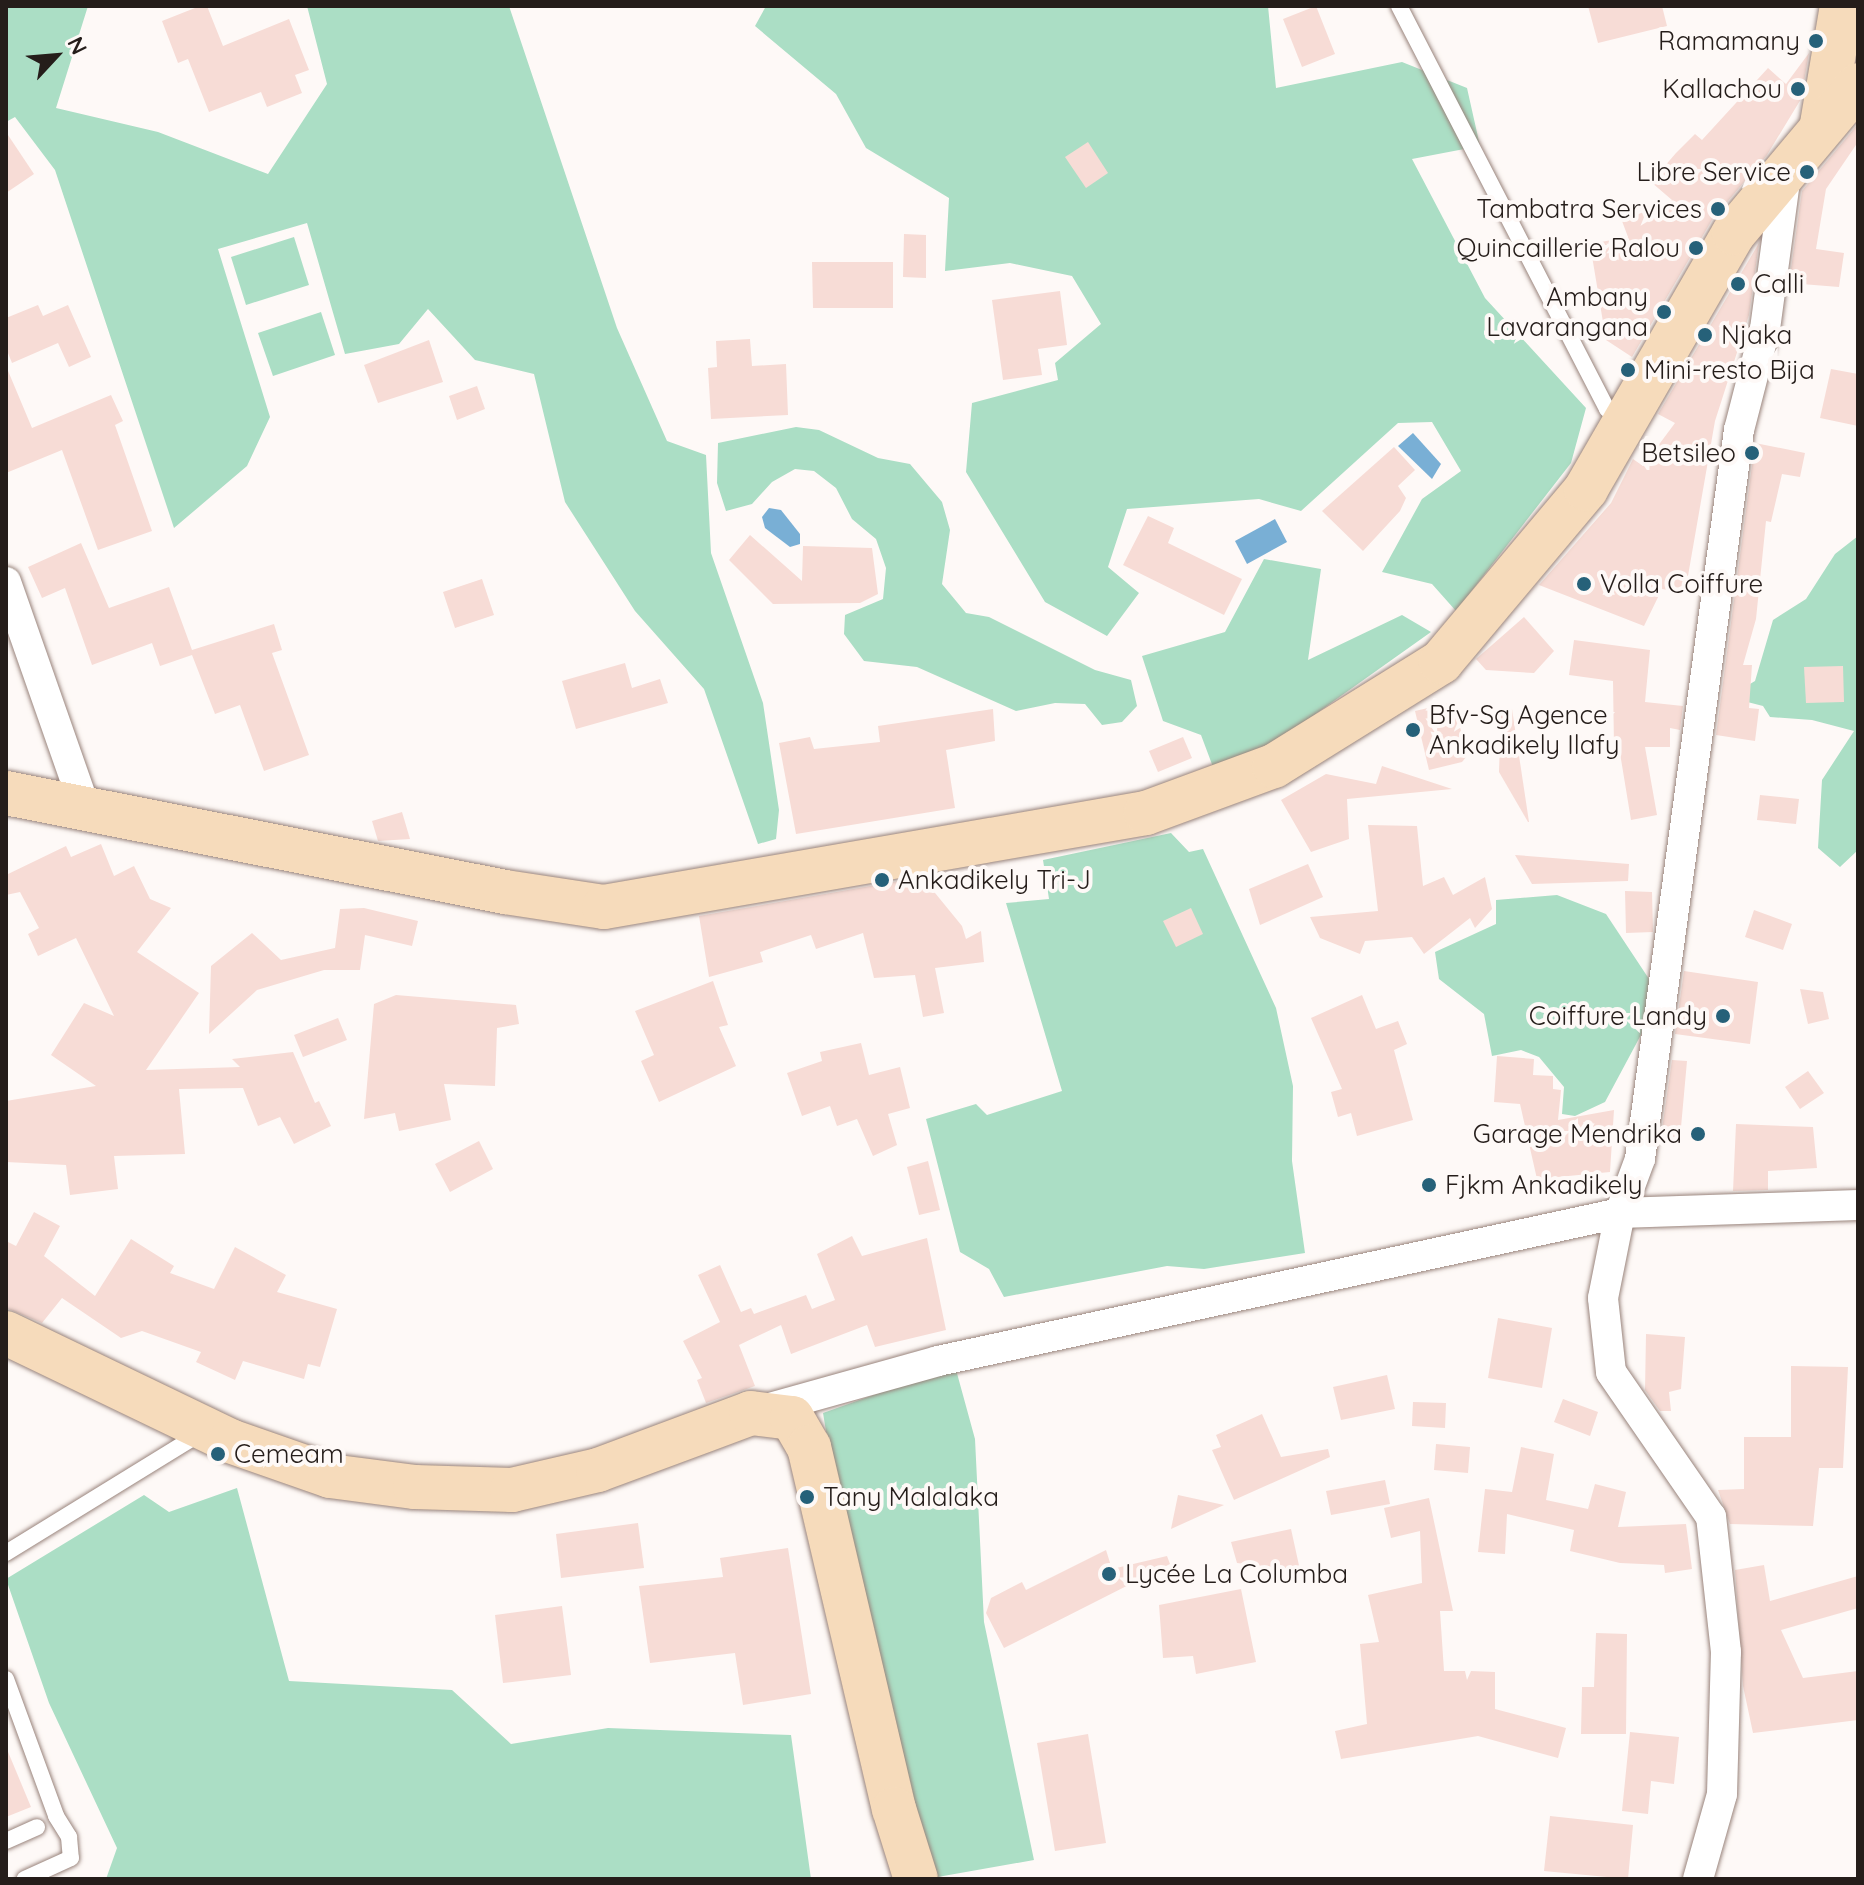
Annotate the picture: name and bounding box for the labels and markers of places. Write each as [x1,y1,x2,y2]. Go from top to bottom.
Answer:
place label: Ramamany [1658,25,1800,57]
marker: Ramamany [1807,32,1825,50]
place label: Kallachou [1662,73,1782,105]
marker: Kallachou [1789,80,1807,98]
place label: Libre Service [1637,156,1791,188]
marker: Libre Service [1798,163,1816,181]
place label: Tambatra Services [1476,193,1702,225]
marker: Tambatra Services [1709,200,1727,218]
place label: Quincaillerie Ralou [1456,232,1680,264]
marker: Quincaillerie Ralou [1687,239,1705,257]
place label: Calli [1754,268,1804,300]
marker: Calli [1729,275,1747,293]
place label: Ambany Lavarangana [1486,281,1648,342]
marker: Ambany Lavarangana [1655,303,1673,321]
place label: Njaka [1721,319,1792,351]
marker: Njaka [1696,326,1714,344]
place label: Mini-resto Bija [1644,354,1815,386]
marker: Mini-resto Bija [1619,361,1637,379]
place label: Betsileo [1641,437,1736,469]
marker: Betsileo [1743,444,1761,462]
place label: Volla Coiffure [1600,568,1763,600]
marker: Volla Coiffure [1575,575,1593,593]
place label: Bfv-Sg Agence Ankadikely Ilafy [1429,699,1620,760]
marker: Bfv-Sg Agence Ankadikely Ilafy [1404,721,1422,739]
place label: Ankadikely Tri-J [898,864,1091,896]
marker: Ankadikely Tri-J [873,871,891,889]
place label: Coiffure Landy [1529,1000,1707,1032]
marker: Coiffure Landy [1714,1007,1732,1025]
place label: Garage Mendrika [1473,1118,1682,1150]
marker: Garage Mendrika [1689,1125,1707,1143]
place label: Fjkm Ankadikely [1445,1169,1643,1201]
marker: Fjkm Ankadikely [1420,1176,1438,1194]
place label: Cemeam [234,1438,344,1470]
marker: Cemeam [209,1445,227,1463]
place label: Tany Malalaka [823,1481,999,1513]
marker: Tany Malalaka [798,1488,816,1506]
place label: Lycée La Columba [1125,1558,1348,1590]
marker: Lycée La Columba [1100,1565,1118,1583]

